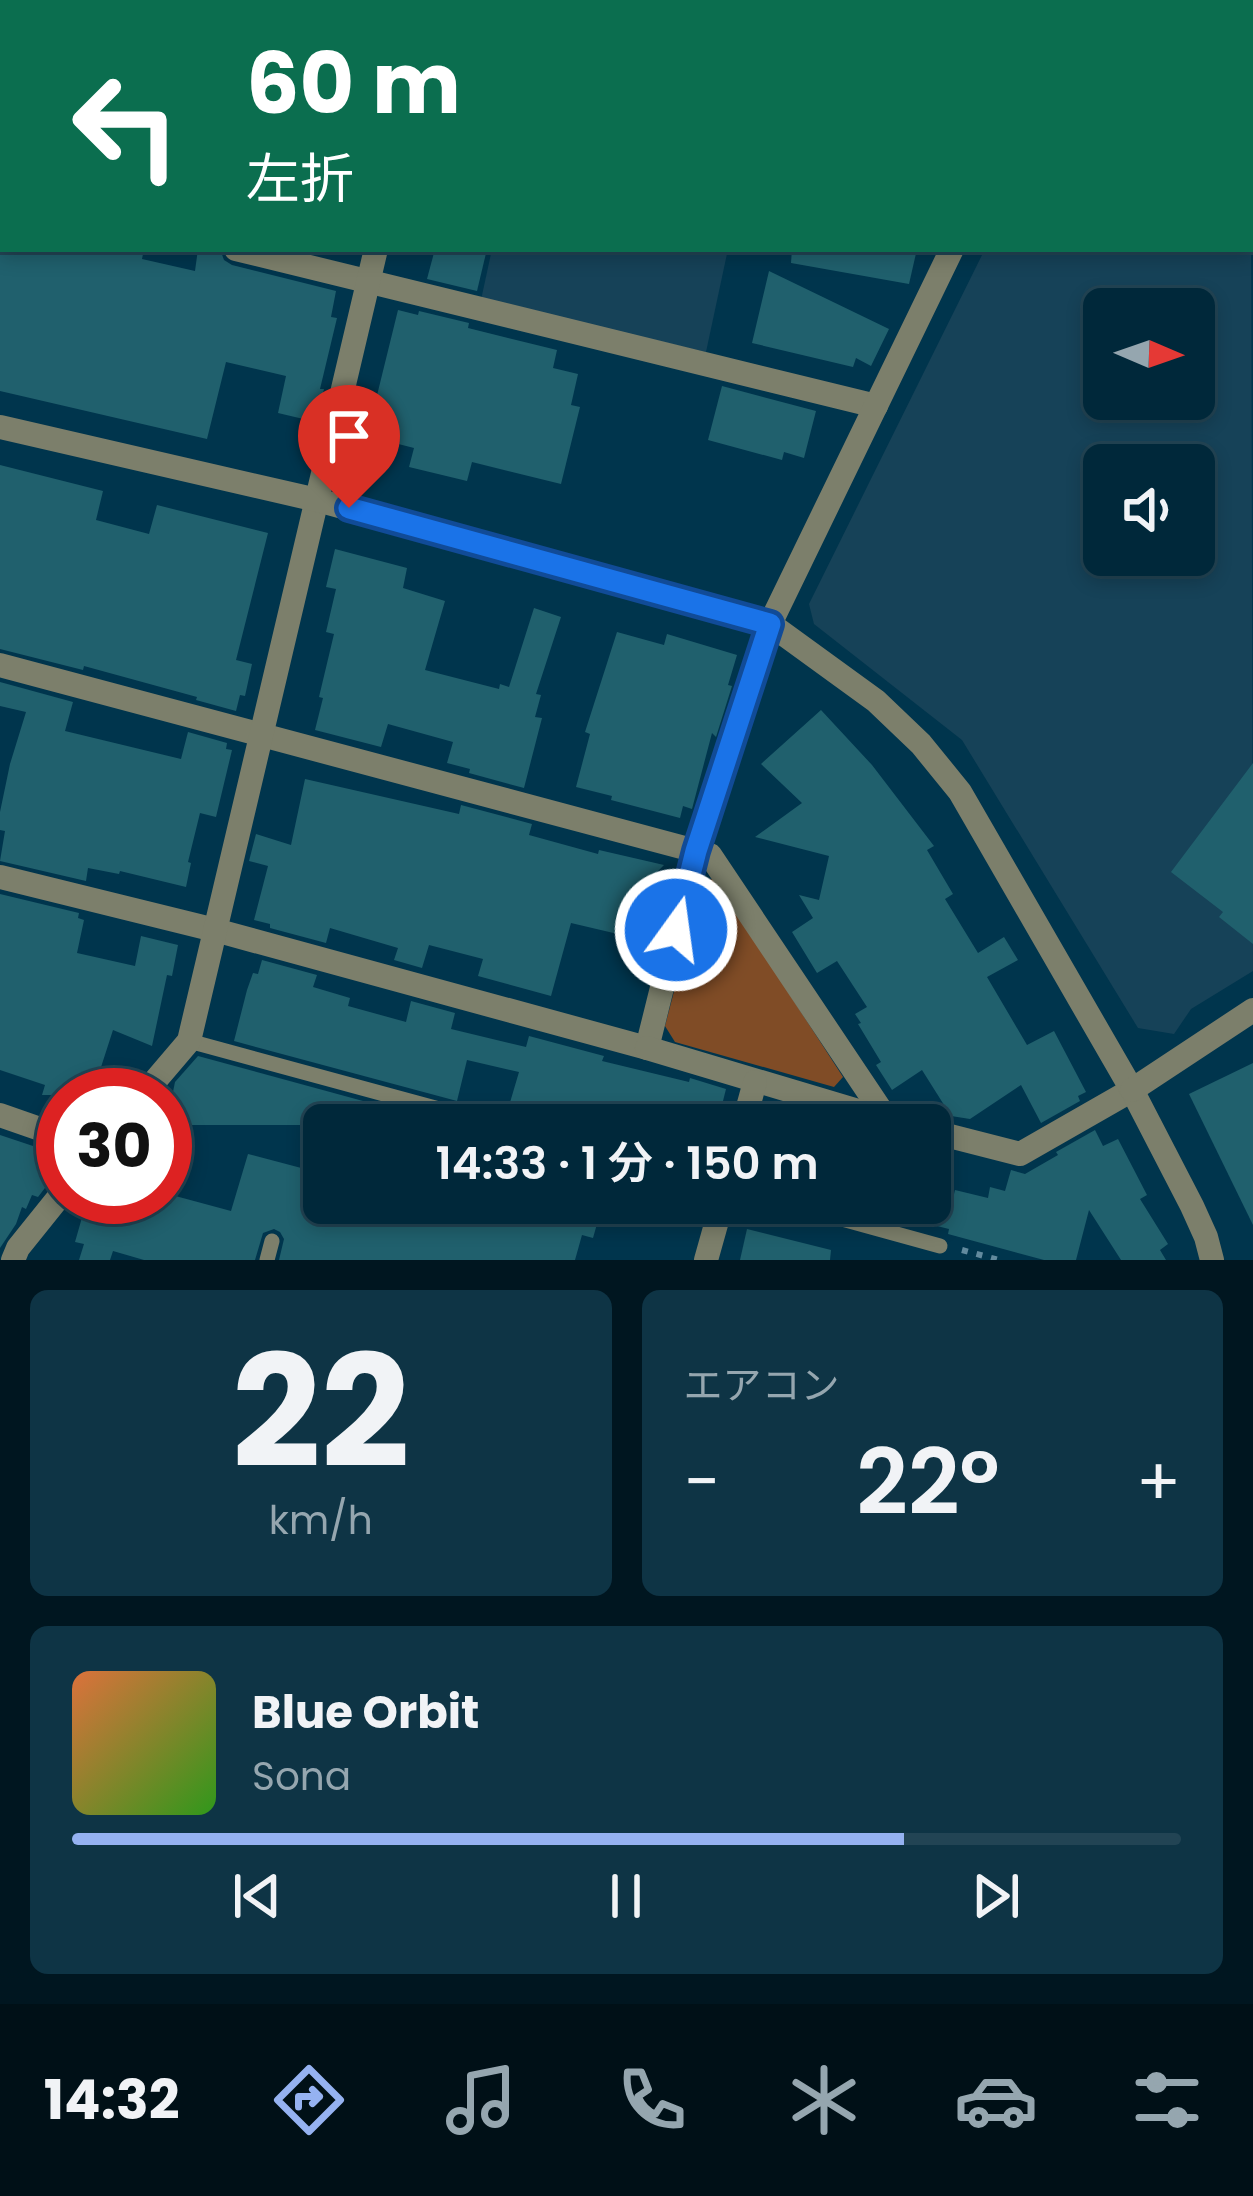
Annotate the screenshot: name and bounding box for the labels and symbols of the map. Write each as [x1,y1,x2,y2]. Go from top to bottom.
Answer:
north arrow [1083,288,1215,420]
pin [298,385,400,508]
position arrow [613,867,739,993]
speed limit sign: 30 [36,1068,192,1224]

